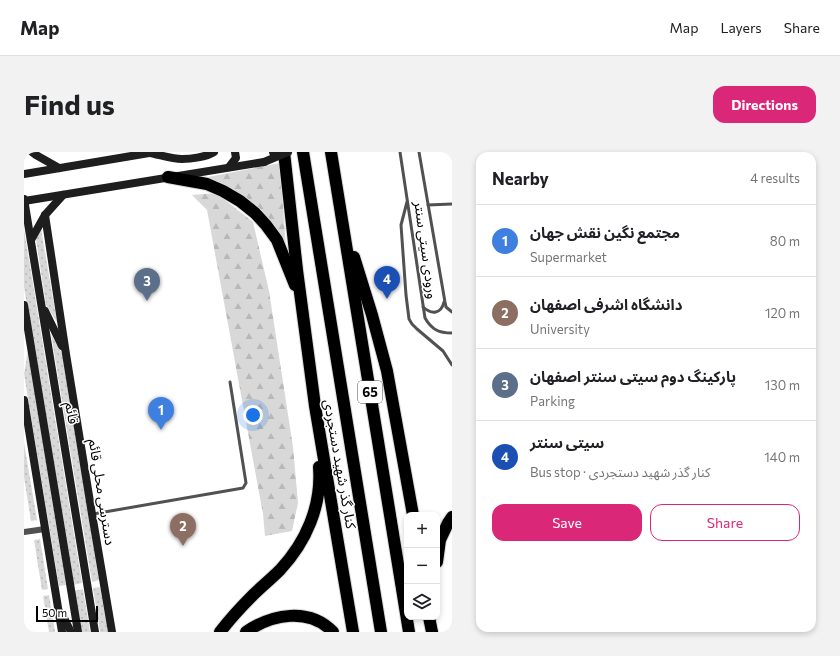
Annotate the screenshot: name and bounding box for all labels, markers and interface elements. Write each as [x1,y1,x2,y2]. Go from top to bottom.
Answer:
text: Map [20,16,59,39]
text: Map [670,19,698,36]
text: Layers [720,19,762,36]
text: Share [784,19,820,36]
button: Directions [713,86,816,123]
text: Find us [24,87,115,121]
text: Nearby [492,168,549,189]
text: 4 results [750,170,800,186]
street label: ورودی سیتی سنتر [410,199,442,300]
text: مجتمع نگین نقش جهان [530,223,680,241]
text: 1 [502,233,508,249]
text: 80 m [770,233,800,249]
text: Supermarket [530,249,607,265]
pin: 4 [374,266,400,299]
pin: 3 [134,268,160,301]
text: دانشگاه اشرفی اصفهان [530,295,682,313]
text: 2 [501,305,509,321]
text: 120 m [765,305,800,321]
text: University [530,321,590,337]
text: پارکینگ دوم سیتی سنتر اصفهان [530,367,736,385]
text: 3 [501,377,509,393]
text: 130 m [765,377,800,393]
road number: 65 [358,381,382,403]
text: Parking [530,393,575,409]
pin: 1 [148,397,174,430]
street label: کنار گذر شهید دستجردی [320,398,360,530]
street label: قائم [59,401,83,426]
your location [243,405,263,425]
text: سیتی سنتر [530,433,604,451]
street label: دسترسی محلی قائم [83,438,119,547]
text: 4 [501,449,509,465]
text: 140 m [764,449,800,465]
text: Bus stop · کنار گذر شهید دستجردی [530,464,710,480]
button: Save [492,504,642,541]
button: Share [650,504,800,541]
map controls [404,512,440,620]
button: + [404,512,440,548]
pin: 2 [170,513,196,546]
button: − [404,548,440,584]
button: layers [404,584,440,620]
scale bar [36,604,98,623]
text: 50 m [42,606,67,619]

